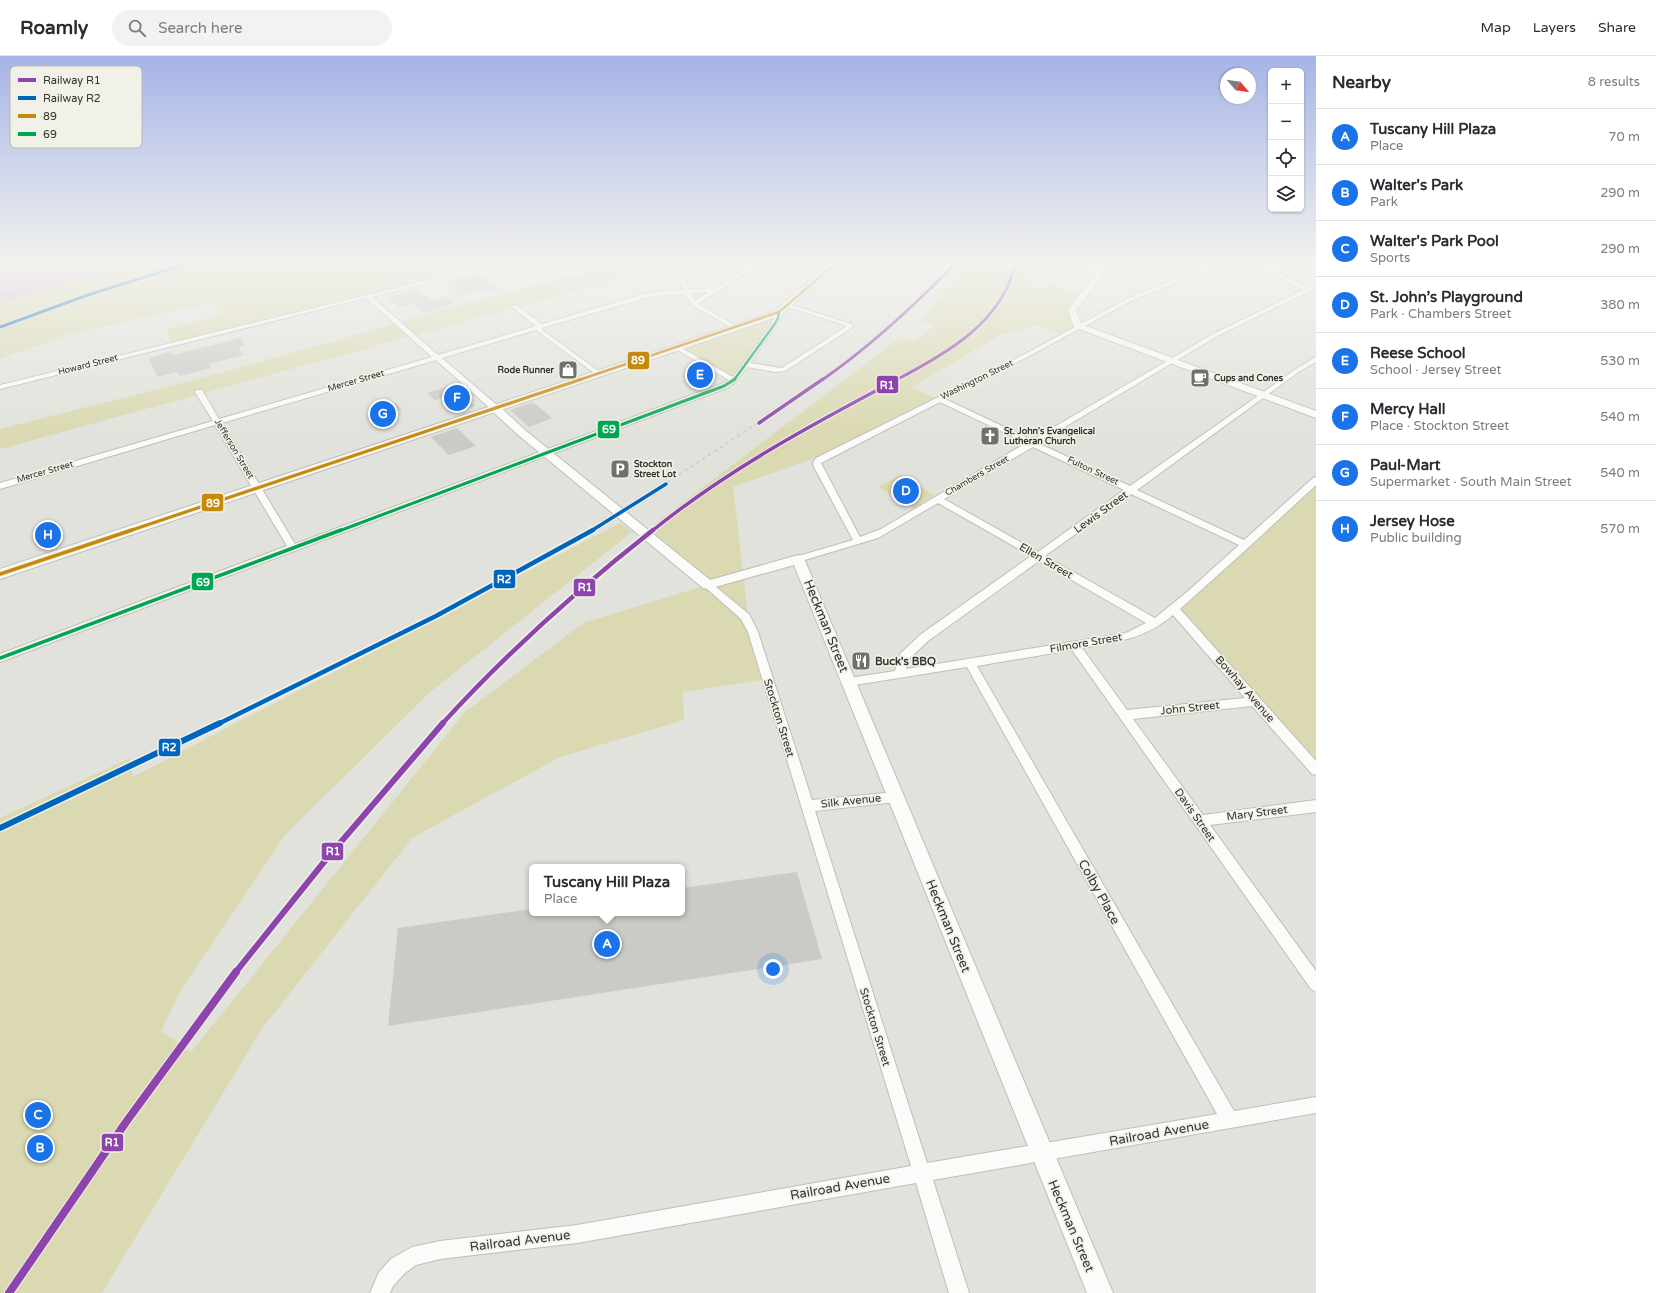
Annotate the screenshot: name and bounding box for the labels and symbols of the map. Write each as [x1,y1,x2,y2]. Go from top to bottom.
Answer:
legend [10,66,142,148]
north arrow [1220,68,1256,104]
text: Railway R1 [43,74,101,87]
text: Railway R2 [43,92,101,105]
text: 89 [43,110,57,123]
text: 69 [43,128,57,141]
line badge: 89 [627,351,650,370]
street label: Howard Street [57,352,120,378]
text: 89 [631,354,645,367]
street label: Washington Street [939,357,1016,402]
shop icon: Rode Runner [557,359,579,381]
pin: E [687,360,713,390]
place label: Rode Runner [498,365,555,376]
cafe icon: Cups and Cones [1189,367,1211,389]
street label: Mercer Street [326,368,386,394]
place label: Cups and Cones [1214,373,1284,384]
line badge: R1 [876,375,899,394]
text: R1 [880,379,894,392]
pin: F [444,383,470,413]
pin: G [370,399,396,429]
street label: Jefferson Street [212,417,256,481]
line badge: 69 [597,420,620,439]
text: 69 [602,423,616,436]
church icon: St. John's Evangelical Lutheran Church [979,425,1001,447]
place label: St. John's Evangelical Lutheran Church [1004,426,1095,447]
street label: Chambers Street [943,453,1011,499]
street label: Fulton Street [1066,454,1121,488]
parking icon: Stockton Street Lot [609,458,631,480]
street label: Mercer Street [15,459,75,485]
place label: Stockton Street Lot [634,459,677,480]
pin: D [893,476,919,506]
street label: Lewis Street [1071,488,1131,536]
line badge: 89 [201,493,224,512]
text: 89 [206,497,220,510]
pin: H [35,520,61,550]
street label: Ellen Street [1017,540,1075,582]
line badge: R2 [493,569,516,589]
line badge: 69 [191,572,214,591]
text: R2 [497,573,511,586]
text: 69 [196,576,210,589]
street label: Heckman Street [800,577,852,675]
line badge: R1 [573,578,596,597]
text: R1 [578,581,592,594]
street label: Filmore Street [1049,630,1123,656]
restaurant icon: Buck's BBQ [850,650,872,672]
street label: Bowhay Avenue [1213,653,1277,725]
place label: Buck's BBQ [875,655,936,668]
street label: Stockton Street [761,677,797,759]
street label: John Street [1160,698,1220,718]
line badge: R2 [158,738,181,757]
text: R2 [162,741,176,754]
street label: Davis Street [1172,786,1218,844]
street label: Silk Avenue [820,791,882,811]
street label: Mary Street [1226,803,1288,823]
line badge: R1 [321,842,344,861]
text: R1 [326,845,340,858]
street label: Colby Place [1075,857,1123,927]
street label: Heckman Street [922,877,974,975]
pin: A [594,929,620,959]
your location [763,959,783,979]
street label: Stockton Street [857,986,893,1068]
pin: C [25,1100,51,1130]
street label: Railroad Avenue [1108,1116,1210,1150]
pin: B [27,1133,53,1163]
line badge: R1 [101,1133,124,1152]
text: R1 [105,1136,119,1149]
street label: Railroad Avenue [789,1170,891,1204]
street label: Heckman Street [1044,1177,1098,1275]
street label: Railroad Avenue [469,1227,571,1255]

